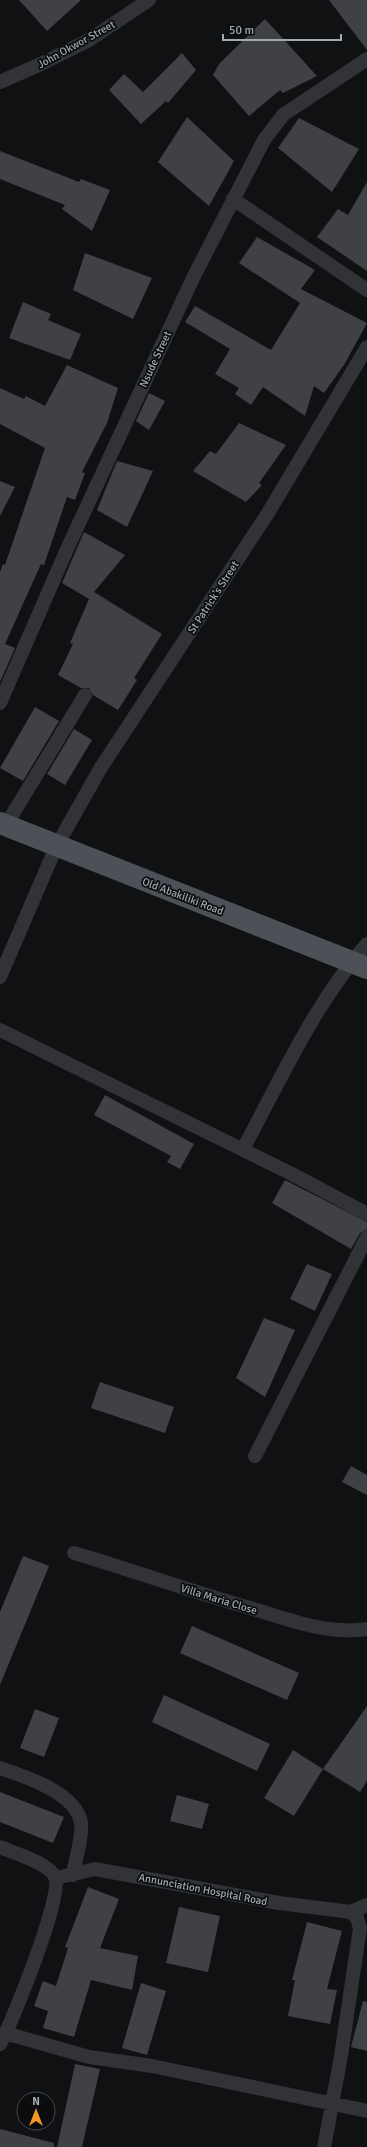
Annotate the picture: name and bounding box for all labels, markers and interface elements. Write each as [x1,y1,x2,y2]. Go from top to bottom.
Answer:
scale bar [223,16,341,42]
street label: John Okwor Street [35,18,117,71]
text: 50 m [229,23,254,38]
street label: Nsude Street [137,329,174,389]
street label: St Patrick's Street [185,558,242,636]
street label: Old Abakiliki Road [140,875,225,918]
street label: Villa Maria Close [179,1582,259,1617]
street label: Annunciation Hospital Road [137,1871,269,1908]
north arrow [16,2091,56,2131]
text: N [32,2095,40,2108]

